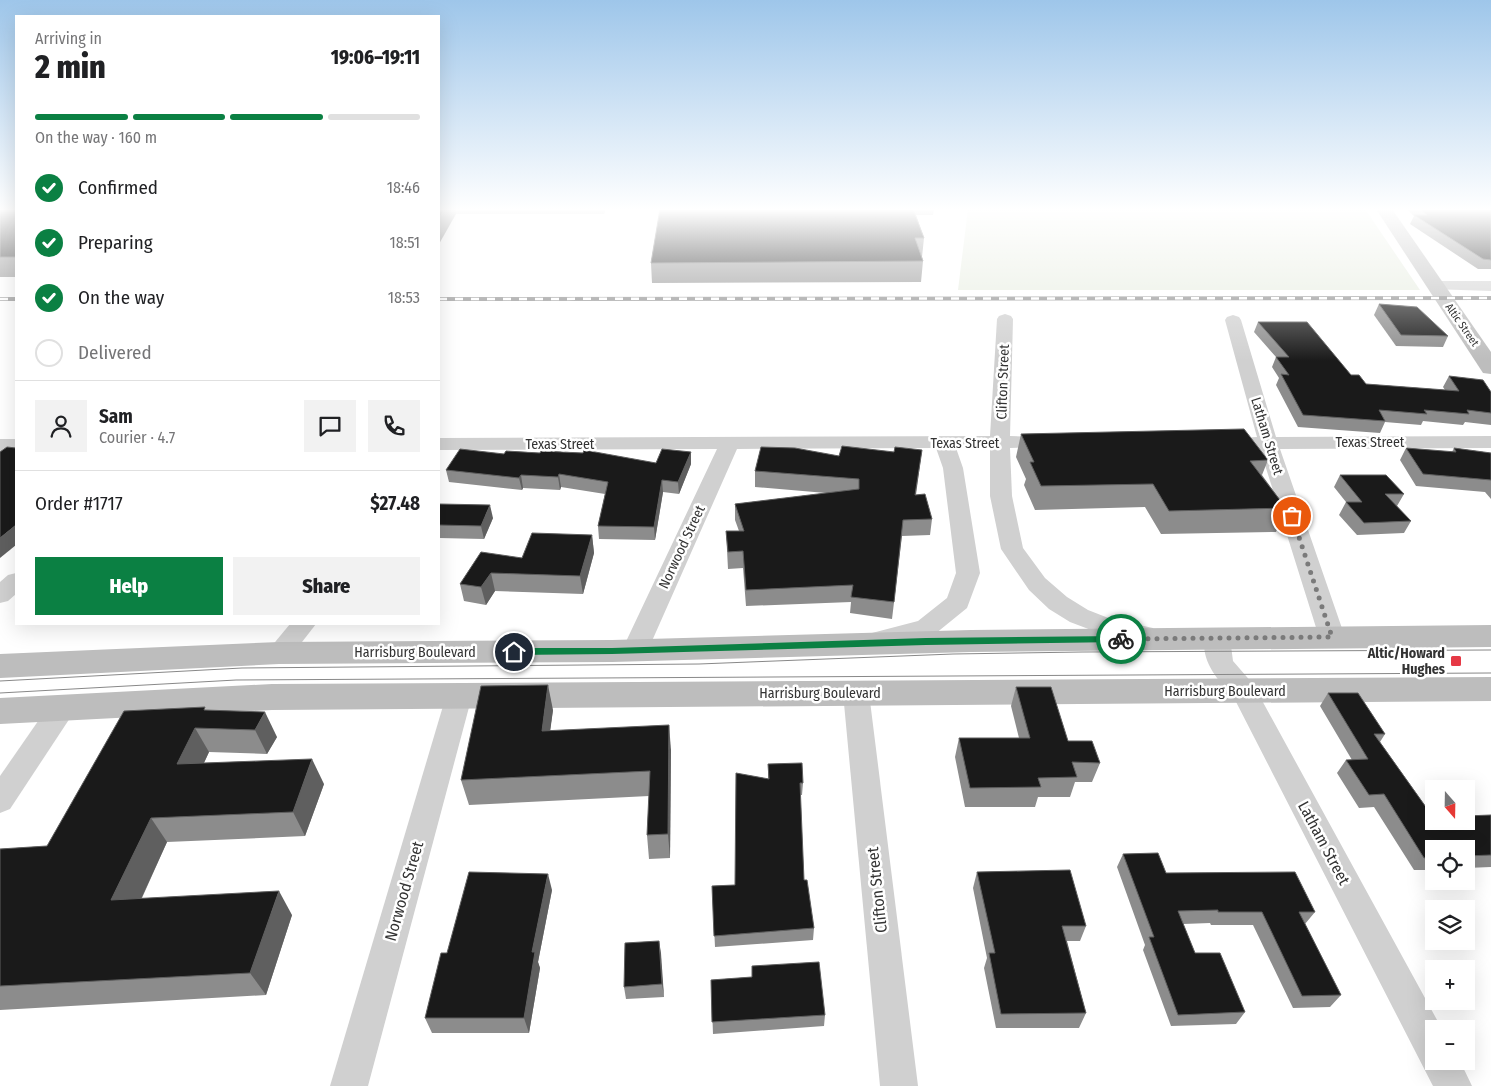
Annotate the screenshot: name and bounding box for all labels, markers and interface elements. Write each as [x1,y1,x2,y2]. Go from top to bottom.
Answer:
text: Arriving in [35,29,102,48]
text: 19:06–19:11 [331,46,420,69]
text: 2 min [35,48,106,86]
text: On the way · 160 m [35,128,157,147]
icon: check [35,174,63,202]
text: Confirmed [78,176,158,199]
text: 18:46 [387,178,420,197]
icon: check [35,229,63,257]
text: Preparing [78,231,153,254]
text: 18:51 [390,233,420,252]
icon: check [35,284,63,312]
text: On the way [78,286,164,309]
text: 18:53 [388,288,420,307]
street label: Altic Street [1443,301,1482,349]
text: Delivered [78,341,152,364]
street label: Clifton Street [993,344,1013,420]
street label: Latham Street [1247,395,1287,477]
button: person [35,400,87,452]
button: chat [304,400,356,452]
button: phone [368,400,420,452]
text: Sam [99,405,133,428]
text: Courier · 4.7 [99,428,175,447]
street label: Texas Street [1336,434,1405,451]
street label: Texas Street [931,435,1000,452]
street label: Texas Street [526,436,595,453]
text: Order #1717 [35,492,123,515]
text: $27.48 [370,492,420,515]
pin [1271,495,1313,537]
street label: Norwood Street [655,502,709,591]
icon: bag [1278,502,1306,530]
button: Help [35,557,223,615]
button: Share [233,557,420,615]
courier [1096,614,1146,664]
icon: bike [1107,625,1135,653]
pin [493,631,535,673]
icon: home [500,638,528,666]
street label: Harrisburg Boulevard [354,644,476,661]
place label: Altic/Howard Hughes [1367,645,1445,678]
marker: Altic/Howard Hughes [1449,654,1463,668]
street label: Harrisburg Boulevard [1164,683,1286,700]
street label: Harrisburg Boulevard [759,685,881,702]
north arrow [1425,780,1475,830]
map controls [1425,780,1475,1070]
street label: Latham Street [1294,798,1354,889]
street label: Norwood Street [381,838,427,943]
button: locate [1425,840,1475,890]
street label: Clifton Street [863,845,891,934]
button: layers [1425,900,1475,950]
button: + [1425,960,1475,1010]
button: − [1425,1020,1475,1070]

